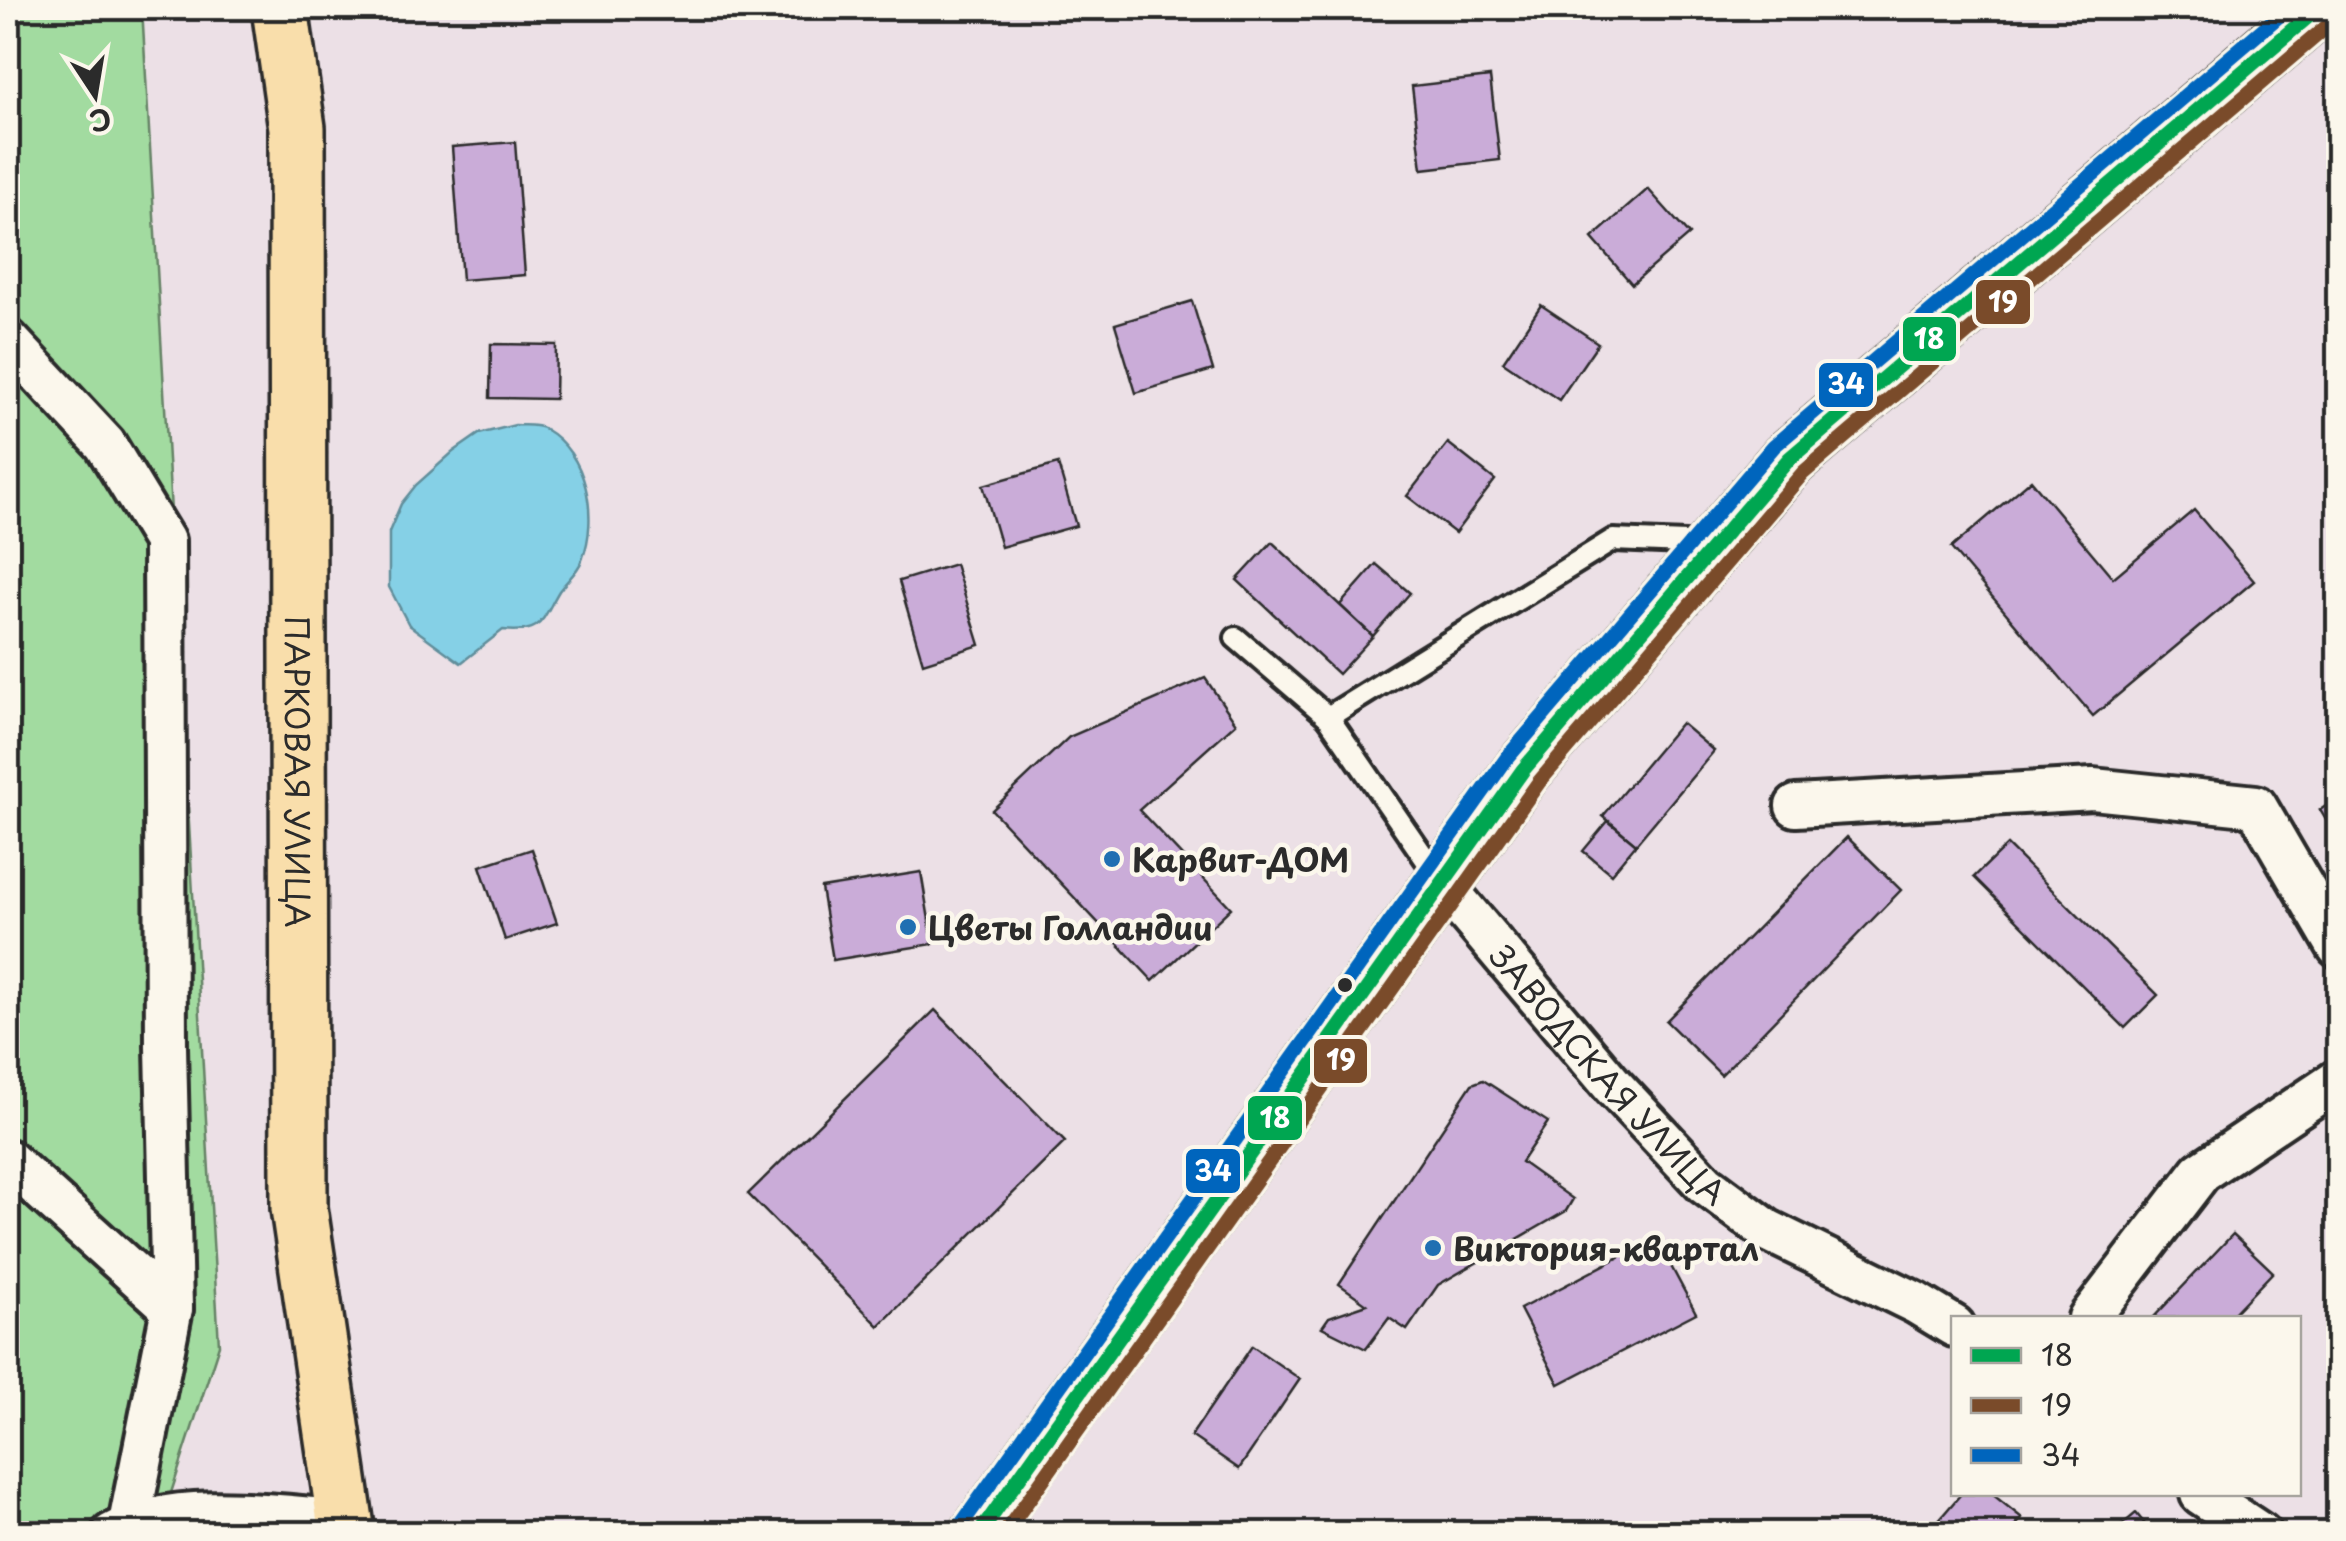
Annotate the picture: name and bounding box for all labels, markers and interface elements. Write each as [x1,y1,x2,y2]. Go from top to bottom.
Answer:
north arrow [45,45,145,145]
text: С [86,98,115,144]
line badge: 19 [1974,278,2032,326]
text: 19 [1988,279,2018,322]
line badge: 18 [1901,315,1958,363]
text: 18 [1914,316,1944,359]
line badge: 34 [1817,361,1875,409]
text: 34 [1827,361,1865,404]
street label: ПАРКОВАЯ УЛИЦА [274,616,322,928]
place label: Карвит-ДОМ [1132,835,1349,883]
marker: Карвит-ДОМ [1101,848,1123,870]
place label: Цветы Голландии [928,903,1213,951]
marker: Цветы Голландии [897,916,919,938]
street label: ЗАВОДСКАЯ УЛИЦА [1479,933,1736,1216]
unlabelled marker [1335,975,1355,995]
line badge: 19 [1312,1037,1369,1085]
text: 19 [1326,1037,1356,1080]
line badge: 18 [1246,1094,1304,1142]
text: 18 [1260,1095,1290,1138]
line badge: 34 [1184,1147,1242,1195]
text: 34 [1194,1148,1232,1191]
place label: Виктория-квартал [1453,1224,1759,1272]
marker: Виктория-квартал [1422,1237,1444,1259]
legend [1951,1316,2301,1496]
text: 18 [2041,1331,2073,1376]
text: 19 [2041,1381,2072,1426]
text: 34 [2041,1431,2081,1476]

